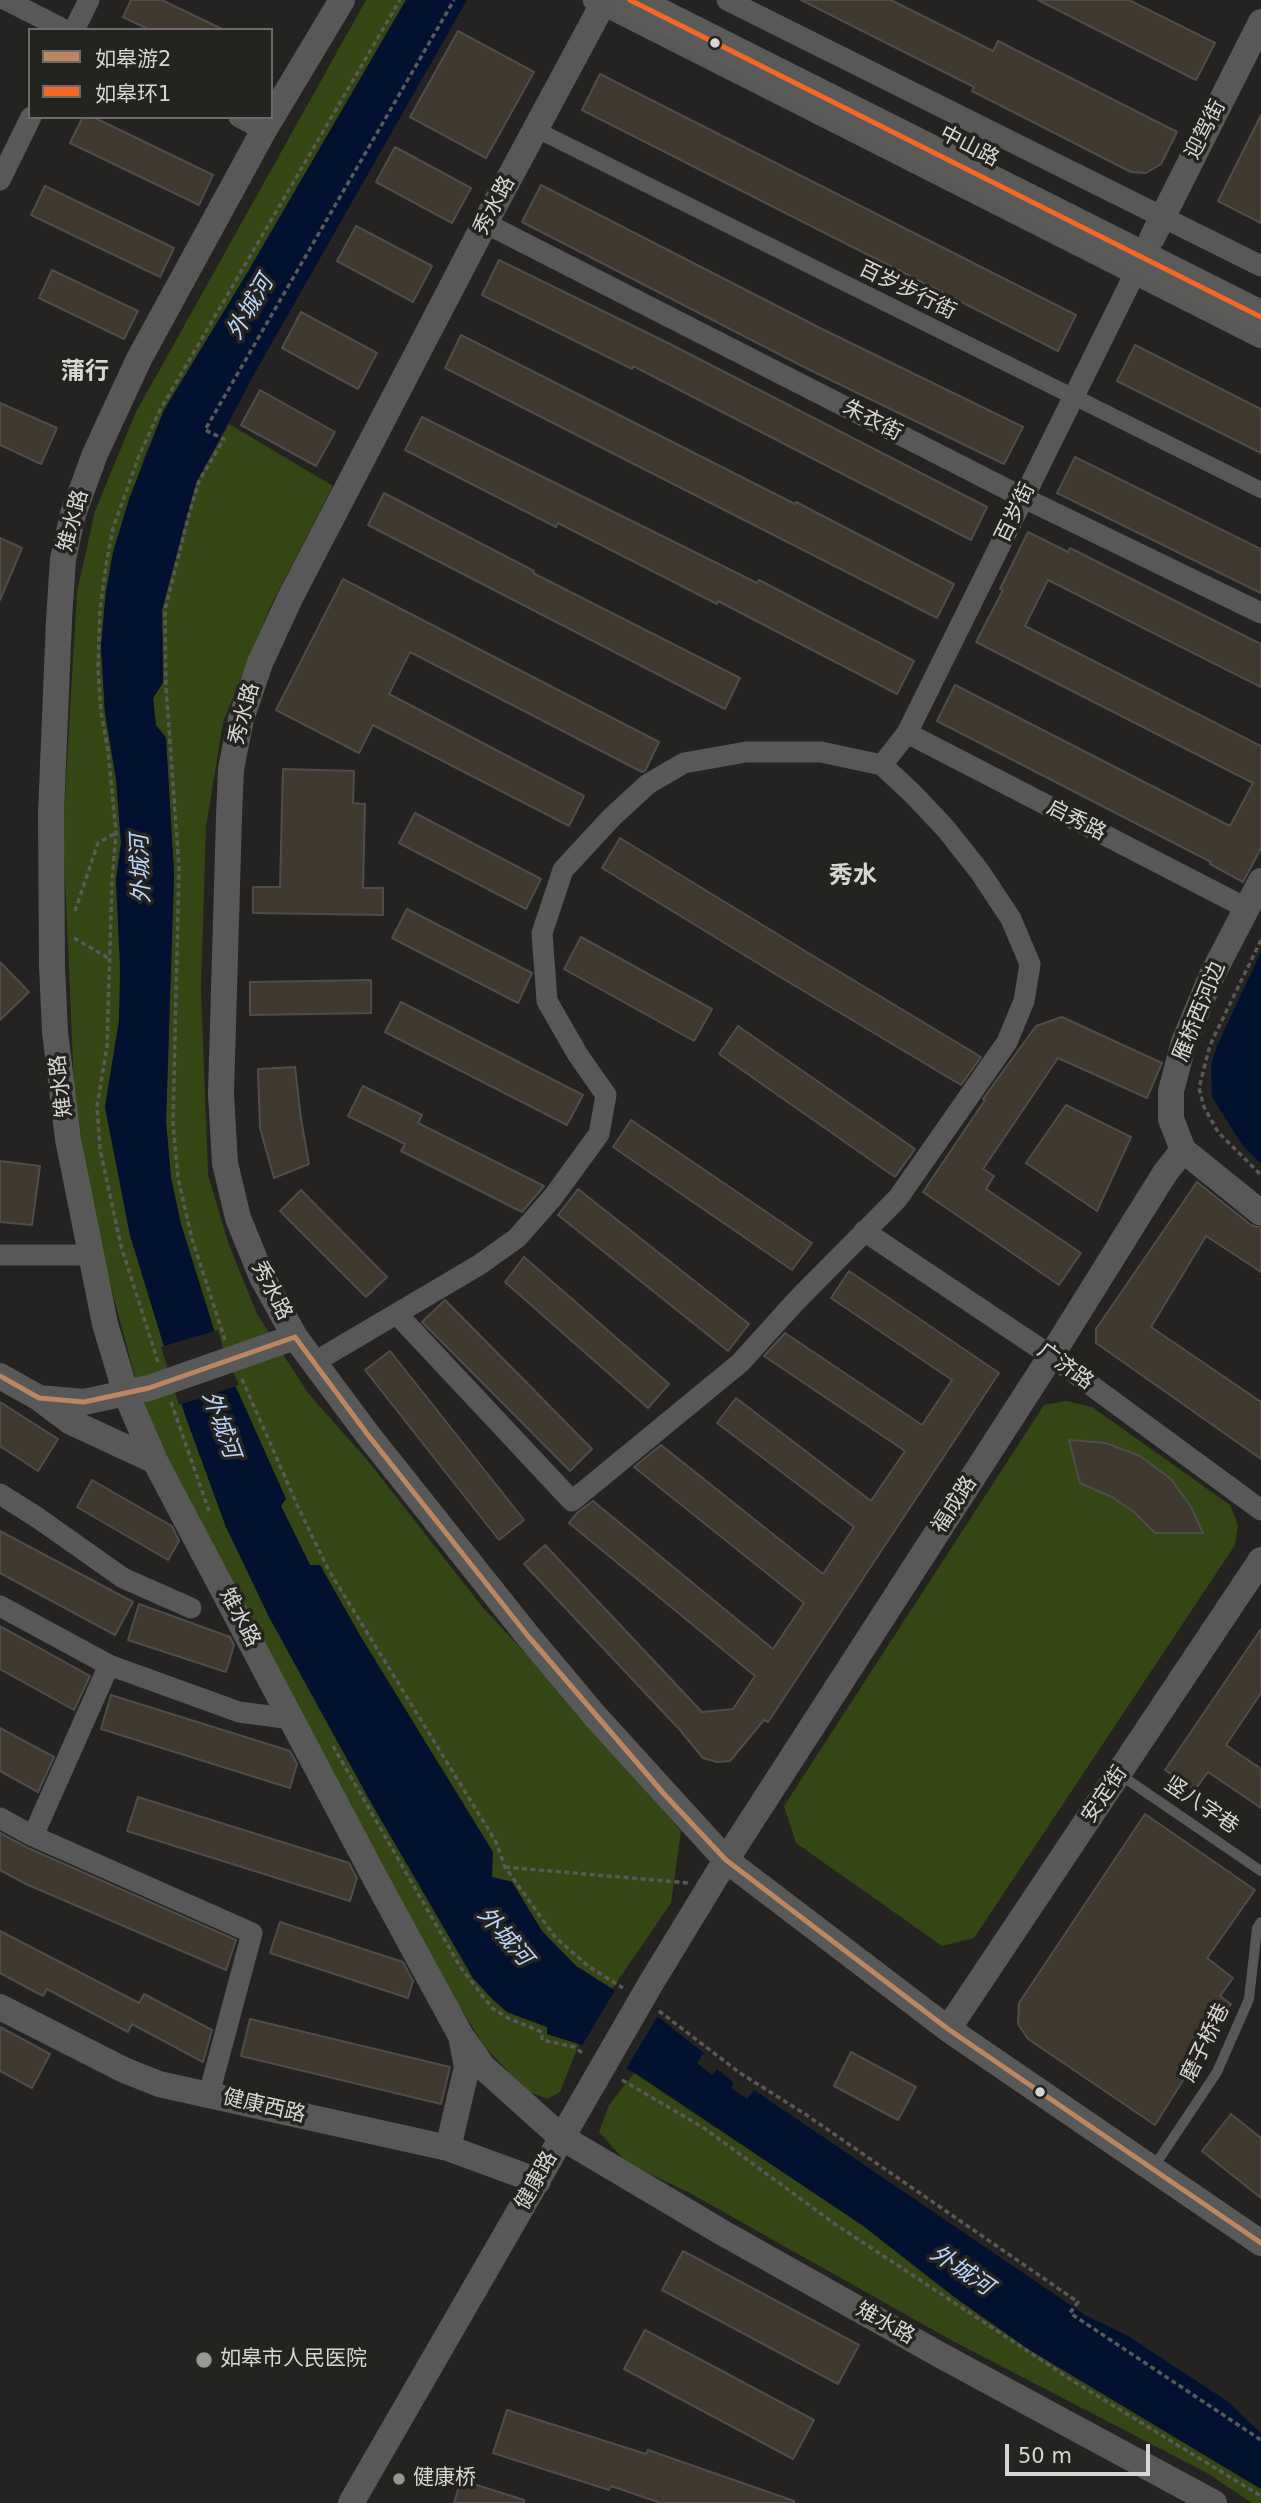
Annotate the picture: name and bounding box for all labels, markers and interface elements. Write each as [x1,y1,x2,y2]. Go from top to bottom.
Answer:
legend [28,28,273,119]
unlabelled marker [708,36,722,50]
text: 如皋游2 [95,47,171,71]
text: 如皋环1 [95,82,171,106]
street label: 迎驾街 [1180,96,1232,164]
street label: 中山路 [935,121,1003,173]
street label: 秀水路 [469,172,521,240]
street label: 百岁步行街 [854,257,960,325]
water label: 外城河 [222,271,280,345]
district label: 蒲行 [61,359,109,387]
street label: 朱衣街 [838,395,906,447]
street label: 百岁街 [991,479,1041,547]
street label: 雉水路 [54,487,94,555]
street label: 秀水路 [225,680,265,748]
street label: 启秀路 [1042,795,1110,847]
water label: 外城河 [127,834,157,904]
district label: 秀水 [829,863,877,891]
street label: 雁桥西河边 [1169,959,1231,1065]
street label: 雉水路 [46,1053,78,1119]
street label: 秀水路 [245,1257,297,1325]
street label: 广济路 [1032,1338,1098,1396]
water label: 外城河 [195,1388,245,1462]
street label: 福成路 [927,1472,983,1538]
street label: 雉水路 [213,1584,265,1652]
street label: 安定街 [1077,1762,1133,1828]
street label: 竖八字巷 [1159,1772,1243,1840]
water label: 外城河 [471,1902,537,1972]
street label: 磨子桥巷 [1176,2000,1236,2086]
street label: 健康西路 [220,2085,308,2129]
unlabelled marker [1033,2085,1047,2099]
street label: 健康路 [511,2147,563,2215]
water label: 外城河 [925,2240,997,2302]
street label: 雉水路 [851,2298,919,2350]
place label: 如皋市人民医院 [220,2347,367,2373]
marker: 如皋市人民医院 [194,2350,214,2370]
scale bar [1009,2430,1154,2474]
text: 50 m [1018,2444,1072,2468]
place label: 健康桥 [413,2466,476,2492]
marker: 健康桥 [391,2471,407,2487]

